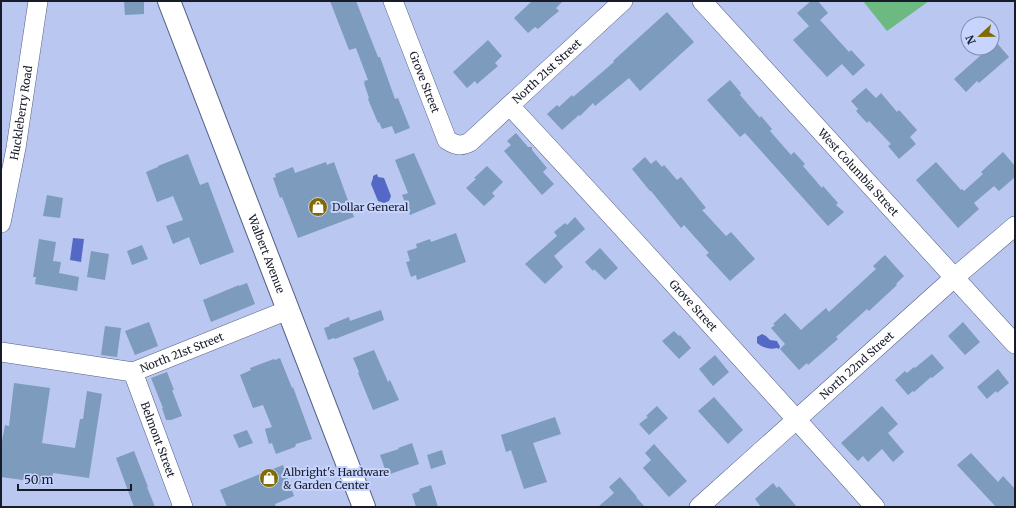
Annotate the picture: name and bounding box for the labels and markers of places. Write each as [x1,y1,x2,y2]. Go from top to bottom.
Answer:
shop icon: Dollar General [307,196,329,218]
place label: Dollar General [332,200,409,214]
place label: Albright's Hardware & Garden Center [282,465,389,492]
shop icon: Albright's Hardware & Garden Center [258,467,280,489]

